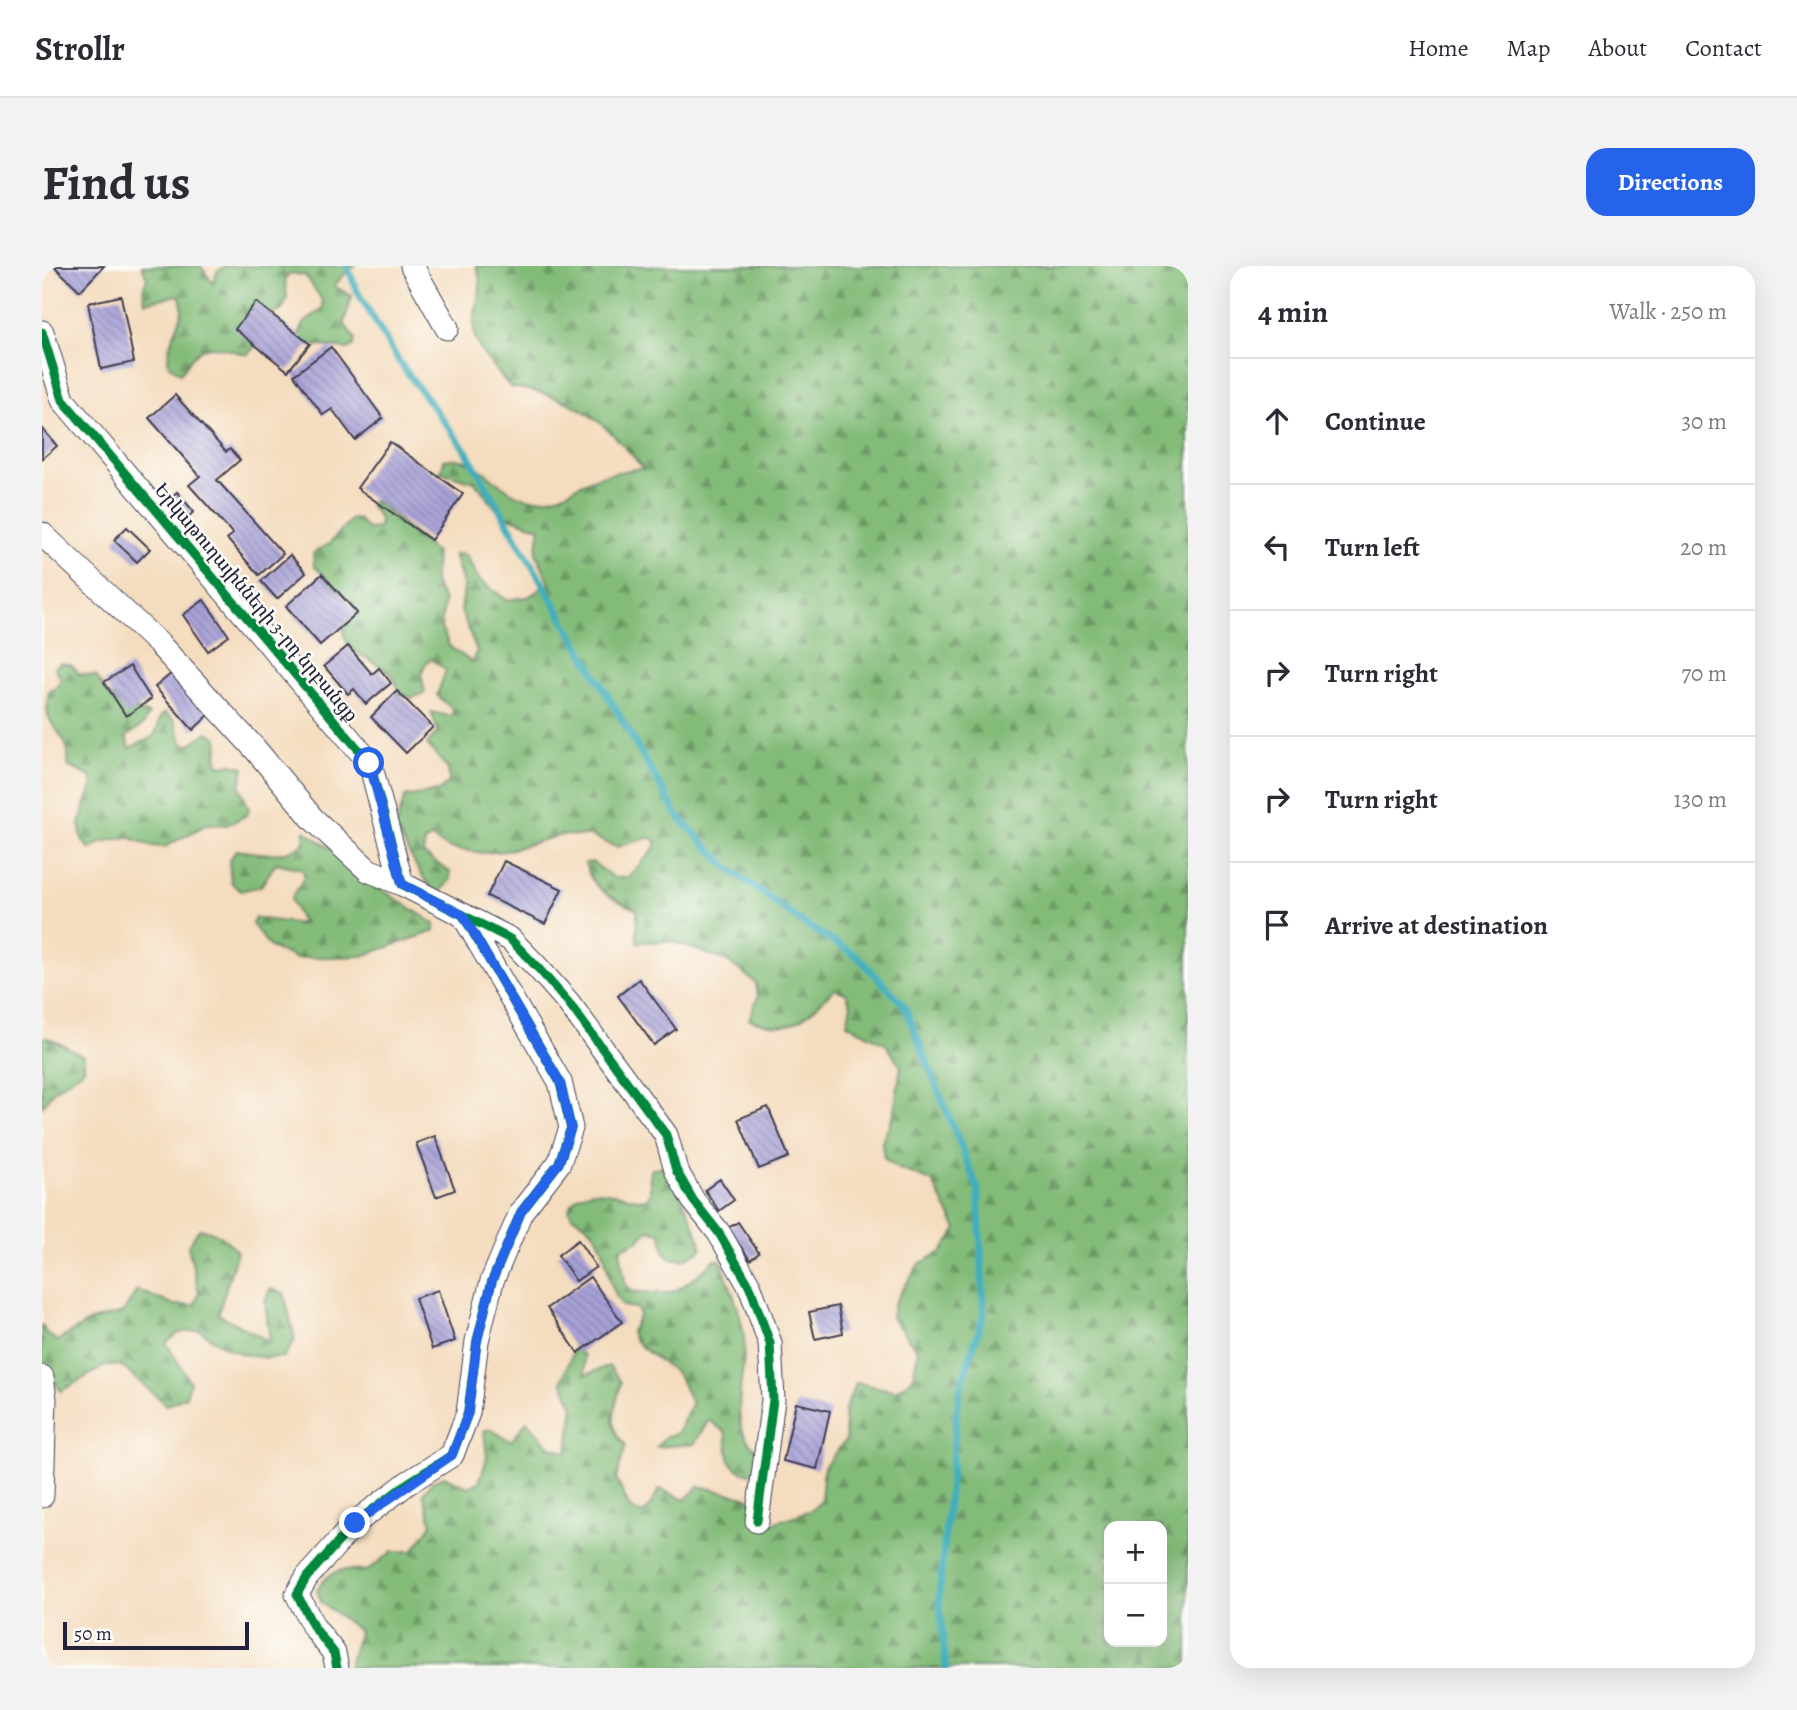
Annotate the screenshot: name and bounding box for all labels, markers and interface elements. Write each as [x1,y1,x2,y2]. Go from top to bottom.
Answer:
text: Strollr [35,26,125,71]
text: Home [1408,32,1469,64]
text: Map [1507,32,1551,64]
text: About [1589,32,1647,64]
text: Contact [1685,32,1762,64]
button: Directions [1586,148,1755,216]
text: Find us [42,149,190,216]
text: 4 min [1258,292,1328,332]
text: Walk · 250 m [1609,296,1727,327]
icon: ahead [1258,402,1296,440]
text: Continue [1325,404,1426,439]
text: 30 m [1681,406,1727,437]
street label: Երկաթուղայինների 3-րդ նրբանցք [148,478,364,728]
icon: left [1258,528,1296,566]
text: Turn left [1325,530,1420,565]
text: 20 m [1680,532,1727,563]
icon: right [1258,654,1296,692]
text: Turn right [1325,656,1438,691]
text: 70 m [1681,658,1727,689]
route start [353,747,384,778]
icon: right [1258,780,1296,818]
text: Turn right [1325,782,1438,817]
text: 130 m [1674,784,1727,815]
icon: arrive [1258,906,1296,944]
text: Arrive at destination [1325,908,1548,943]
route end [339,1507,370,1538]
map controls [1104,1521,1167,1647]
button: + [1104,1521,1167,1584]
button: − [1104,1584,1167,1647]
scale bar [63,1619,248,1651]
text: 50 m [74,1621,112,1647]

